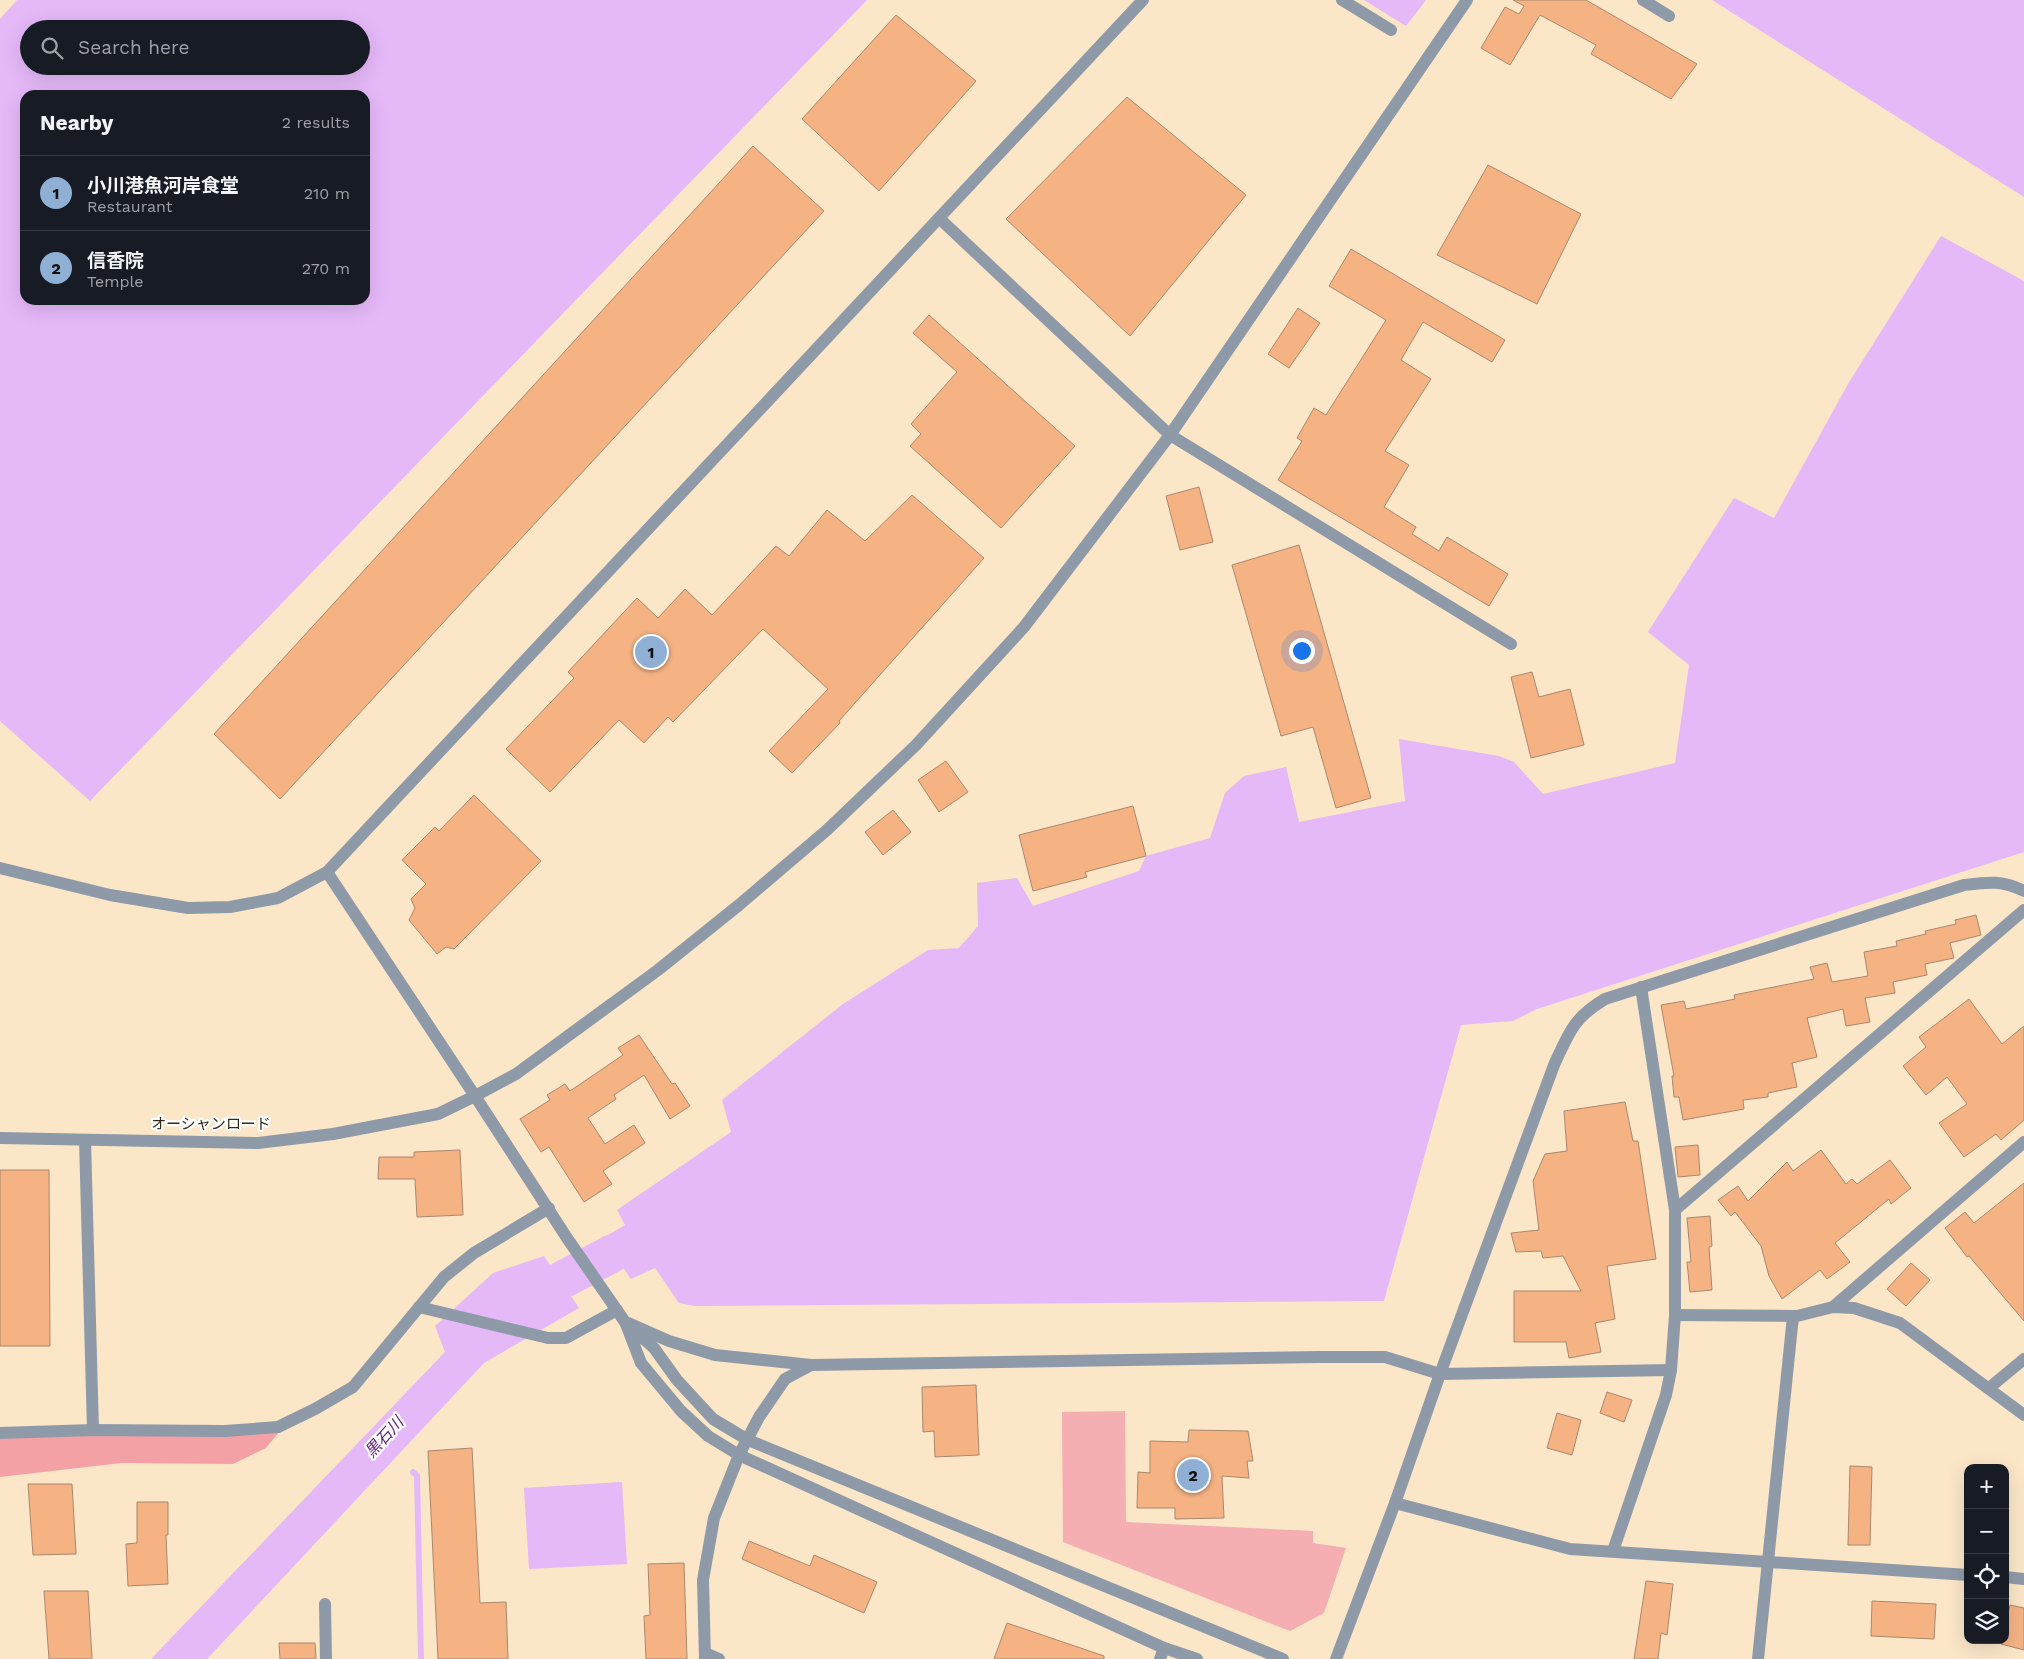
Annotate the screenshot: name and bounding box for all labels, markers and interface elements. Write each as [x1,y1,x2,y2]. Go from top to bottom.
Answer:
search box [20,20,370,75]
icon: search [38,34,66,62]
text: Search here [78,36,189,59]
text: Nearby [40,110,113,135]
text: 2 results [282,113,350,132]
text: 小川港魚河岸食堂 [87,174,239,197]
text: 1 [53,184,59,203]
text: 210 m [304,184,350,203]
text: Restaurant [87,197,173,216]
text: 信香院 [87,249,144,272]
text: 2 [51,259,61,278]
text: 270 m [302,259,350,278]
text: Temple [87,272,144,291]
pin: 1 [635,633,667,671]
your location [1289,638,1315,664]
street label: オーシャンロード [151,1115,271,1133]
water label: 黒石川 [361,1411,408,1461]
pin: 2 [1177,1456,1209,1494]
map controls [1964,1464,2009,1644]
button: + [1964,1464,2009,1509]
button: − [1964,1509,2009,1554]
button: locate [1964,1554,2009,1599]
button: layers [1964,1599,2009,1644]

